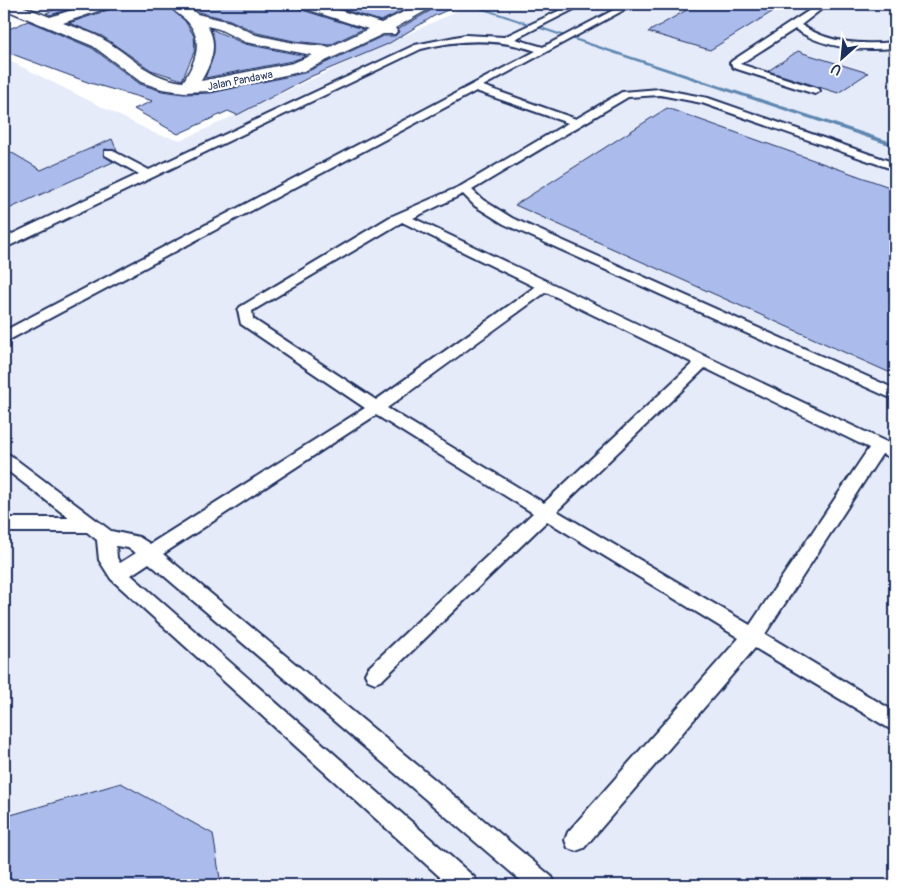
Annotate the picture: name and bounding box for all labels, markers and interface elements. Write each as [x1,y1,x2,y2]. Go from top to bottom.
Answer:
north arrow [816,32,866,82]
text: U [828,59,844,79]
street label: Jalan Pandawa [206,68,274,93]

